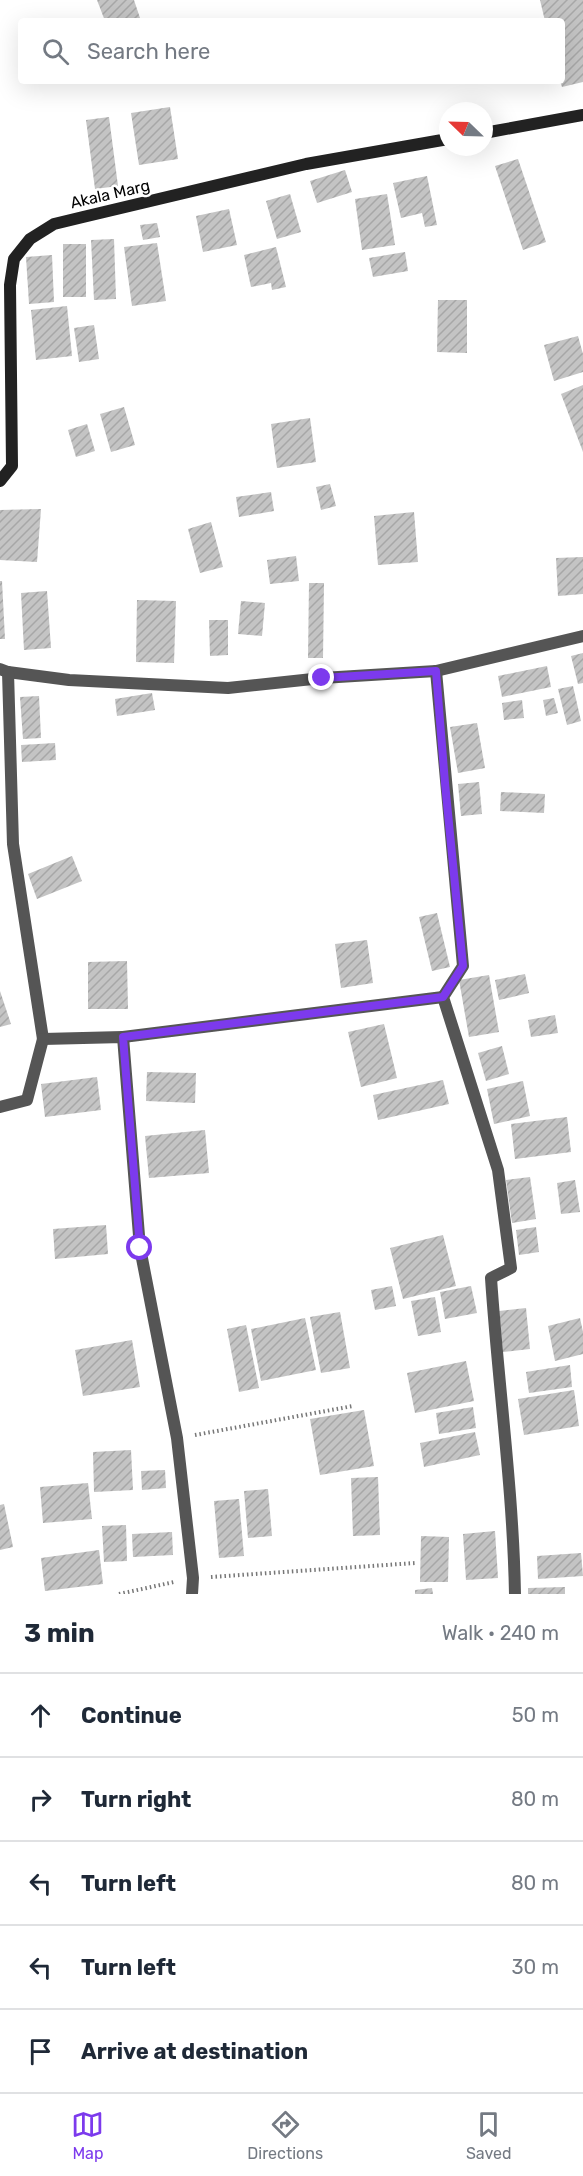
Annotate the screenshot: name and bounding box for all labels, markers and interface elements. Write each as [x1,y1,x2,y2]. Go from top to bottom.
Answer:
search box [18,18,565,84]
icon: search [39,35,72,68]
text: Search here [87,38,210,65]
north arrow [439,102,493,156]
street label: Akala Marg [68,176,152,212]
route end [308,664,334,690]
route start [126,1234,152,1260]
text: 3 min [24,1618,95,1649]
text: Walk · 240 m [442,1621,559,1645]
icon: ahead [24,1699,57,1732]
text: Continue [81,1702,182,1729]
text: 50 m [512,1703,559,1727]
icon: right [24,1783,57,1816]
text: Turn right [81,1786,191,1813]
text: 80 m [511,1787,559,1811]
icon: left [24,1867,57,1900]
text: Turn left [81,1870,176,1897]
text: 80 m [511,1871,559,1895]
icon: left [24,1951,57,1984]
text: Turn left [81,1954,176,1981]
text: 30 m [512,1955,559,1979]
icon: arrive [24,2035,57,2068]
text: Arrive at destination [81,2038,308,2065]
tab: Map [71,2108,104,2163]
tab: Directions [247,2108,323,2163]
tab: Saved [466,2108,512,2163]

